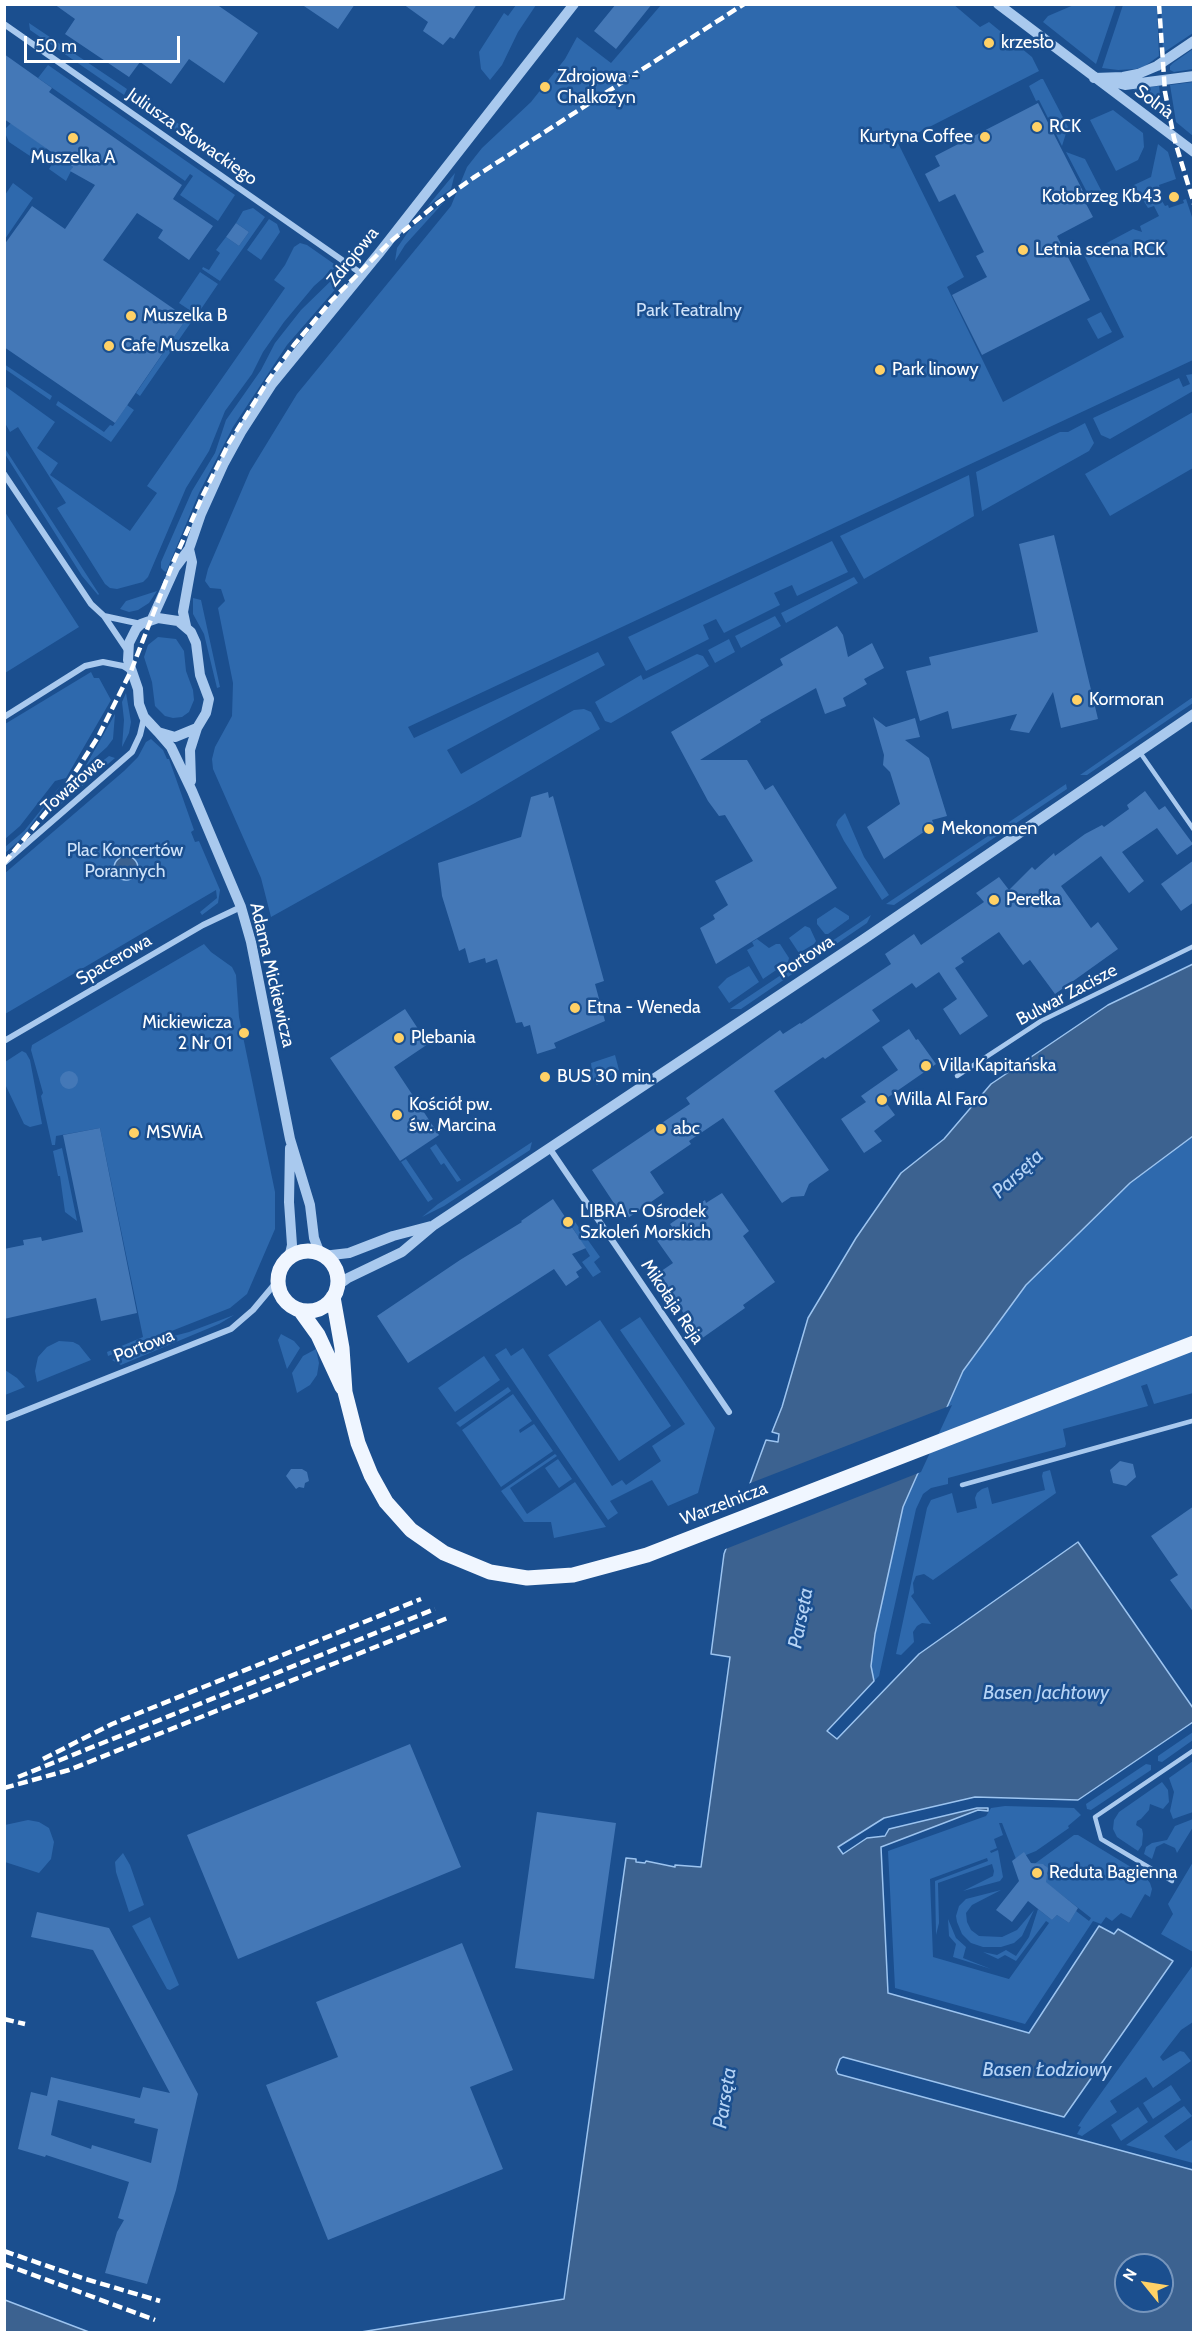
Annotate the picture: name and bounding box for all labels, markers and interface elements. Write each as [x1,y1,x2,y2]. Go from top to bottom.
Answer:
scale bar [27,24,183,62]
place label: krzesło [1001,32,1054,54]
text: 50 m [35,35,77,57]
marker: krzesło [982,36,996,50]
place label: Zdrojowa - Chalkozyn [557,66,639,109]
marker: Zdrojowa - Chalkozyn [538,80,552,94]
street label: Solna [1130,80,1178,124]
street label: Juliusza Słowackiego [123,84,261,190]
place label: RCK [1049,116,1081,138]
marker: RCK [1030,120,1044,134]
place label: Kurtyna Coffee [859,126,973,148]
marker: Kurtyna Coffee [978,130,992,144]
marker: Muszelka A [66,131,80,145]
place label: Muszelka A [31,147,115,169]
place label: Kołobrzeg Kb43 [1042,186,1162,208]
marker: Kołobrzeg Kb43 [1167,190,1181,204]
street label: Zdrojowa [323,223,383,291]
place label: Letnia scena RCK [1035,239,1165,261]
marker: Letnia scena RCK [1016,243,1030,257]
park label: Park Teatralny [636,300,742,322]
place label: Muszelka B [143,305,227,327]
marker: Muszelka B [124,309,138,323]
place label: Cafe Muszelka [121,335,229,357]
marker: Cafe Muszelka [102,339,116,353]
place label: Park linowy [892,359,979,381]
marker: Park linowy [873,363,887,377]
place label: Kormoran [1089,689,1164,711]
marker: Kormoran [1070,693,1084,707]
street label: Towarowa [37,752,109,818]
place label: Mekonomen [941,818,1037,840]
marker: Mekonomen [922,822,936,836]
park label: Plac Koncertów Porannych [67,840,183,882]
place label: Perełka [1006,889,1061,911]
marker: Perełka [987,893,1001,907]
street label: Adama Mickiewicza [245,901,299,1049]
street label: Spacerowa [73,930,155,990]
street label: Portowa [774,931,838,983]
street label: Bulwar Zacisze [1013,959,1121,1031]
place label: Etna - Weneda [587,997,701,1019]
marker: Etna - Weneda [568,1001,582,1015]
place label: Mickiewicza 2 Nr 01 [142,1012,232,1054]
marker: Mickiewicza 2 Nr 01 [237,1026,251,1040]
place label: Plebania [411,1027,476,1049]
marker: Plebania [392,1031,406,1045]
place label: Villa Kapitańska [938,1055,1056,1077]
marker: Villa Kapitańska [919,1059,933,1073]
place label: BUS 30 min. [557,1066,655,1088]
marker: BUS 30 min. [538,1070,552,1084]
place label: Willa Al Faro [894,1089,988,1111]
marker: Willa Al Faro [875,1093,889,1107]
place label: Kościół pw. św. Marcina [409,1094,496,1136]
marker: Kościół pw. św. Marcina [390,1108,404,1122]
place label: abc [673,1118,700,1140]
place label: MSWiA [146,1122,203,1144]
marker: abc [654,1122,668,1136]
marker: MSWiA [127,1126,141,1140]
water label: Parsęta [987,1144,1049,1204]
place label: LIBRA - Ośrodek Szkoleń Morskich [580,1201,711,1244]
marker: LIBRA - Ośrodek Szkoleń Morskich [561,1215,575,1229]
street label: Mikołaja Reja [636,1256,708,1348]
street label: Portowa [111,1325,177,1367]
street label: Warzelnicza [677,1478,771,1530]
water label: Parsęta [783,1586,819,1650]
water label: Basen Jachtowy [983,1681,1109,1705]
place label: Reduta Bagienna [1049,1862,1177,1884]
marker: Reduta Bagienna [1030,1866,1044,1880]
water label: Basen Łodziowy [983,2058,1111,2082]
water label: Parsęta [708,2066,742,2130]
north arrow [1114,2253,1174,2313]
text: N [1119,2265,1141,2284]

